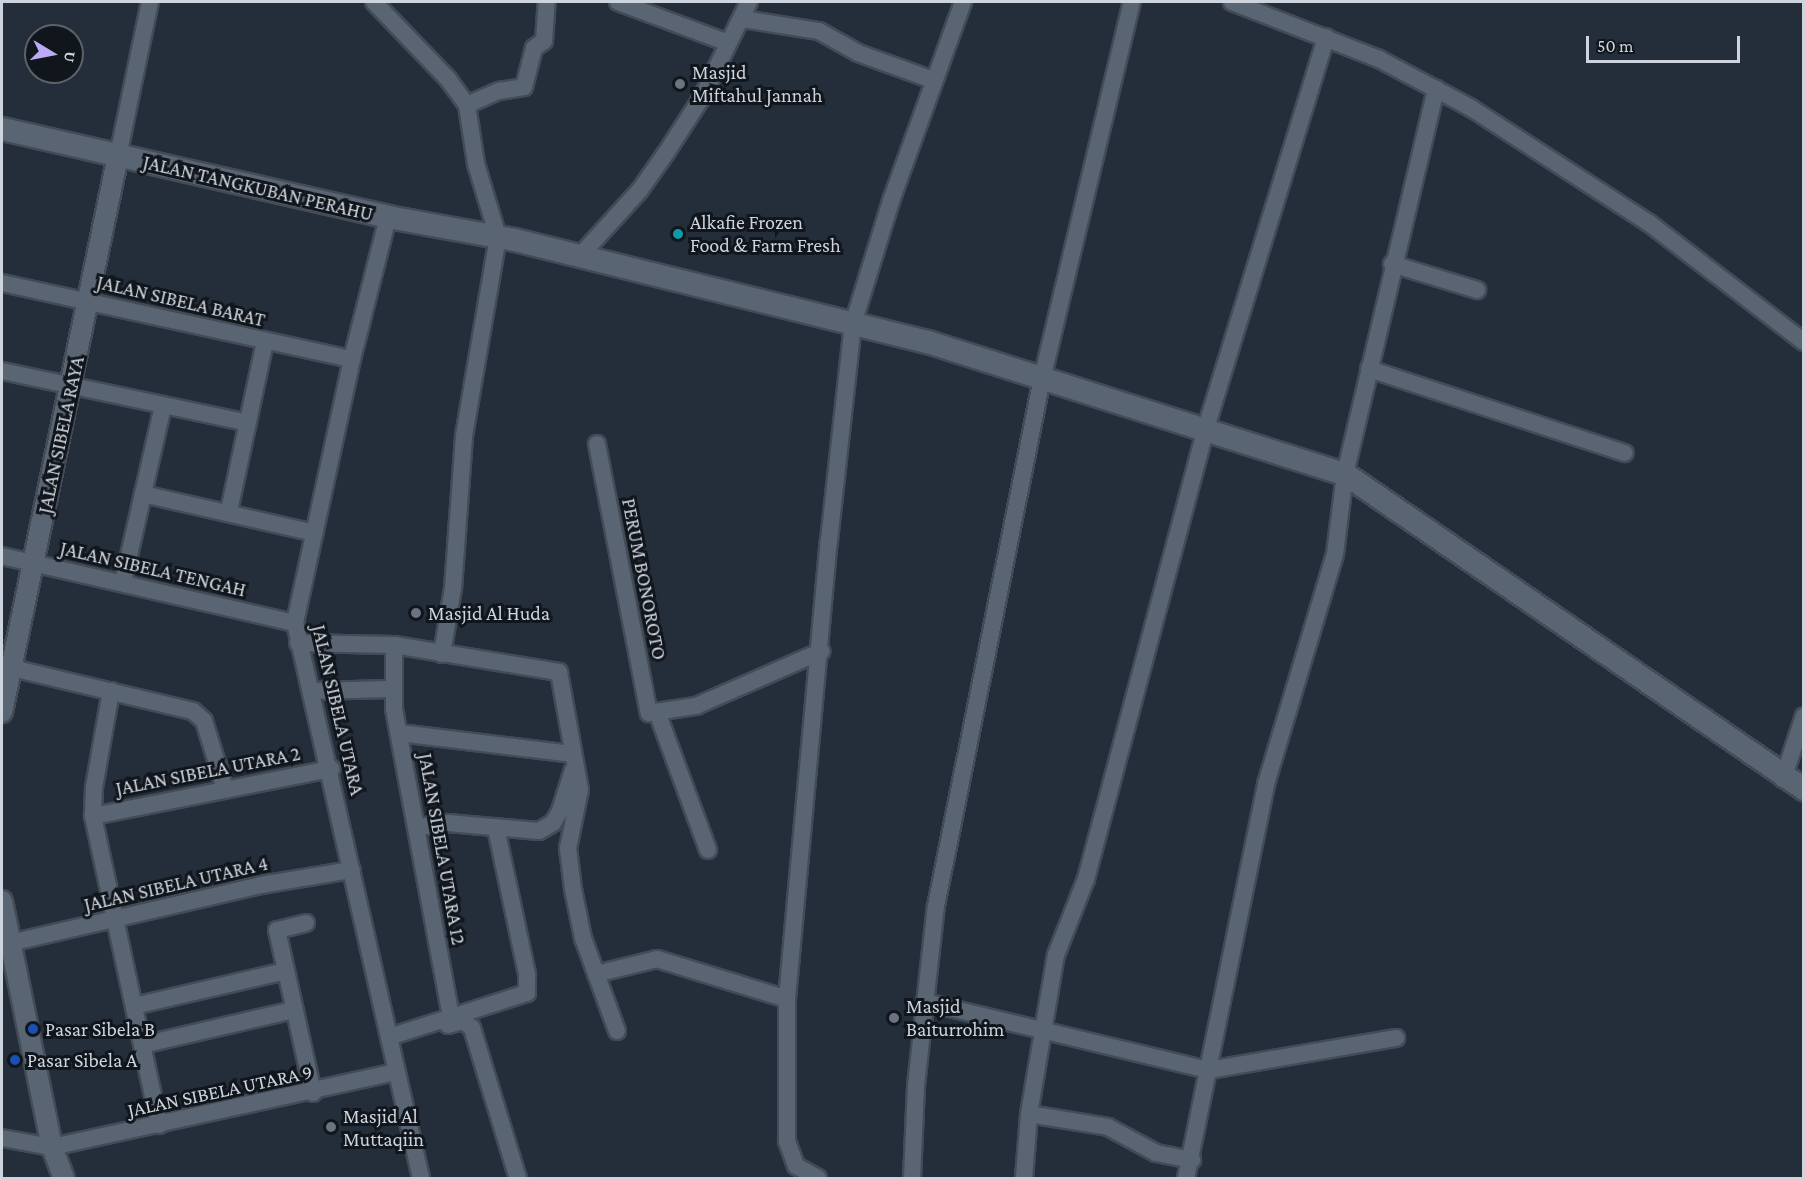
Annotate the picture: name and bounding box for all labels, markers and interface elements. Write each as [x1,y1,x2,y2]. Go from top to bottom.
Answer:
north arrow [24,24,84,84]
scale bar [1589,24,1744,62]
text: 50 m [1597,36,1634,56]
text: U [61,50,80,64]
place label: Masjid Miftahul Jannah [692,60,823,107]
marker: Masjid Miftahul Jannah [673,77,687,91]
street label: JALAN TANGKUBAN PERAHU [141,150,375,226]
place label: Alkafie Frozen Food & Farm Fresh [690,210,841,257]
marker: Alkafie Frozen Food & Farm Fresh [671,227,685,241]
street label: JALAN SIBELA BARAT [94,270,268,332]
street label: JALAN SIBELA RAYA [33,354,89,516]
street label: PERUM BONOROTO [617,496,671,662]
street label: JALAN SIBELA TENGAH [58,536,248,602]
place label: Masjid Al Huda [428,601,550,625]
marker: Masjid Al Huda [409,606,423,620]
street label: JALAN SIBELA UTARA [307,622,369,798]
street label: JALAN SIBELA UTARA 2 [114,741,302,801]
street label: JALAN SIBELA UTARA 12 [413,751,471,947]
street label: JALAN SIBELA UTARA 4 [82,851,270,917]
place label: Masjid Baiturrohim [906,994,1004,1041]
marker: Masjid Baiturrohim [887,1011,901,1025]
place label: Pasar Sibela B [45,1017,155,1041]
marker: Pasar Sibela B [26,1022,40,1036]
place label: Pasar Sibela A [27,1048,137,1072]
marker: Pasar Sibela A [8,1053,22,1067]
street label: JALAN SIBELA UTARA 9 [125,1060,315,1122]
place label: Masjid Al Muttaqiin [343,1104,424,1151]
marker: Masjid Al Muttaqiin [324,1120,338,1134]

